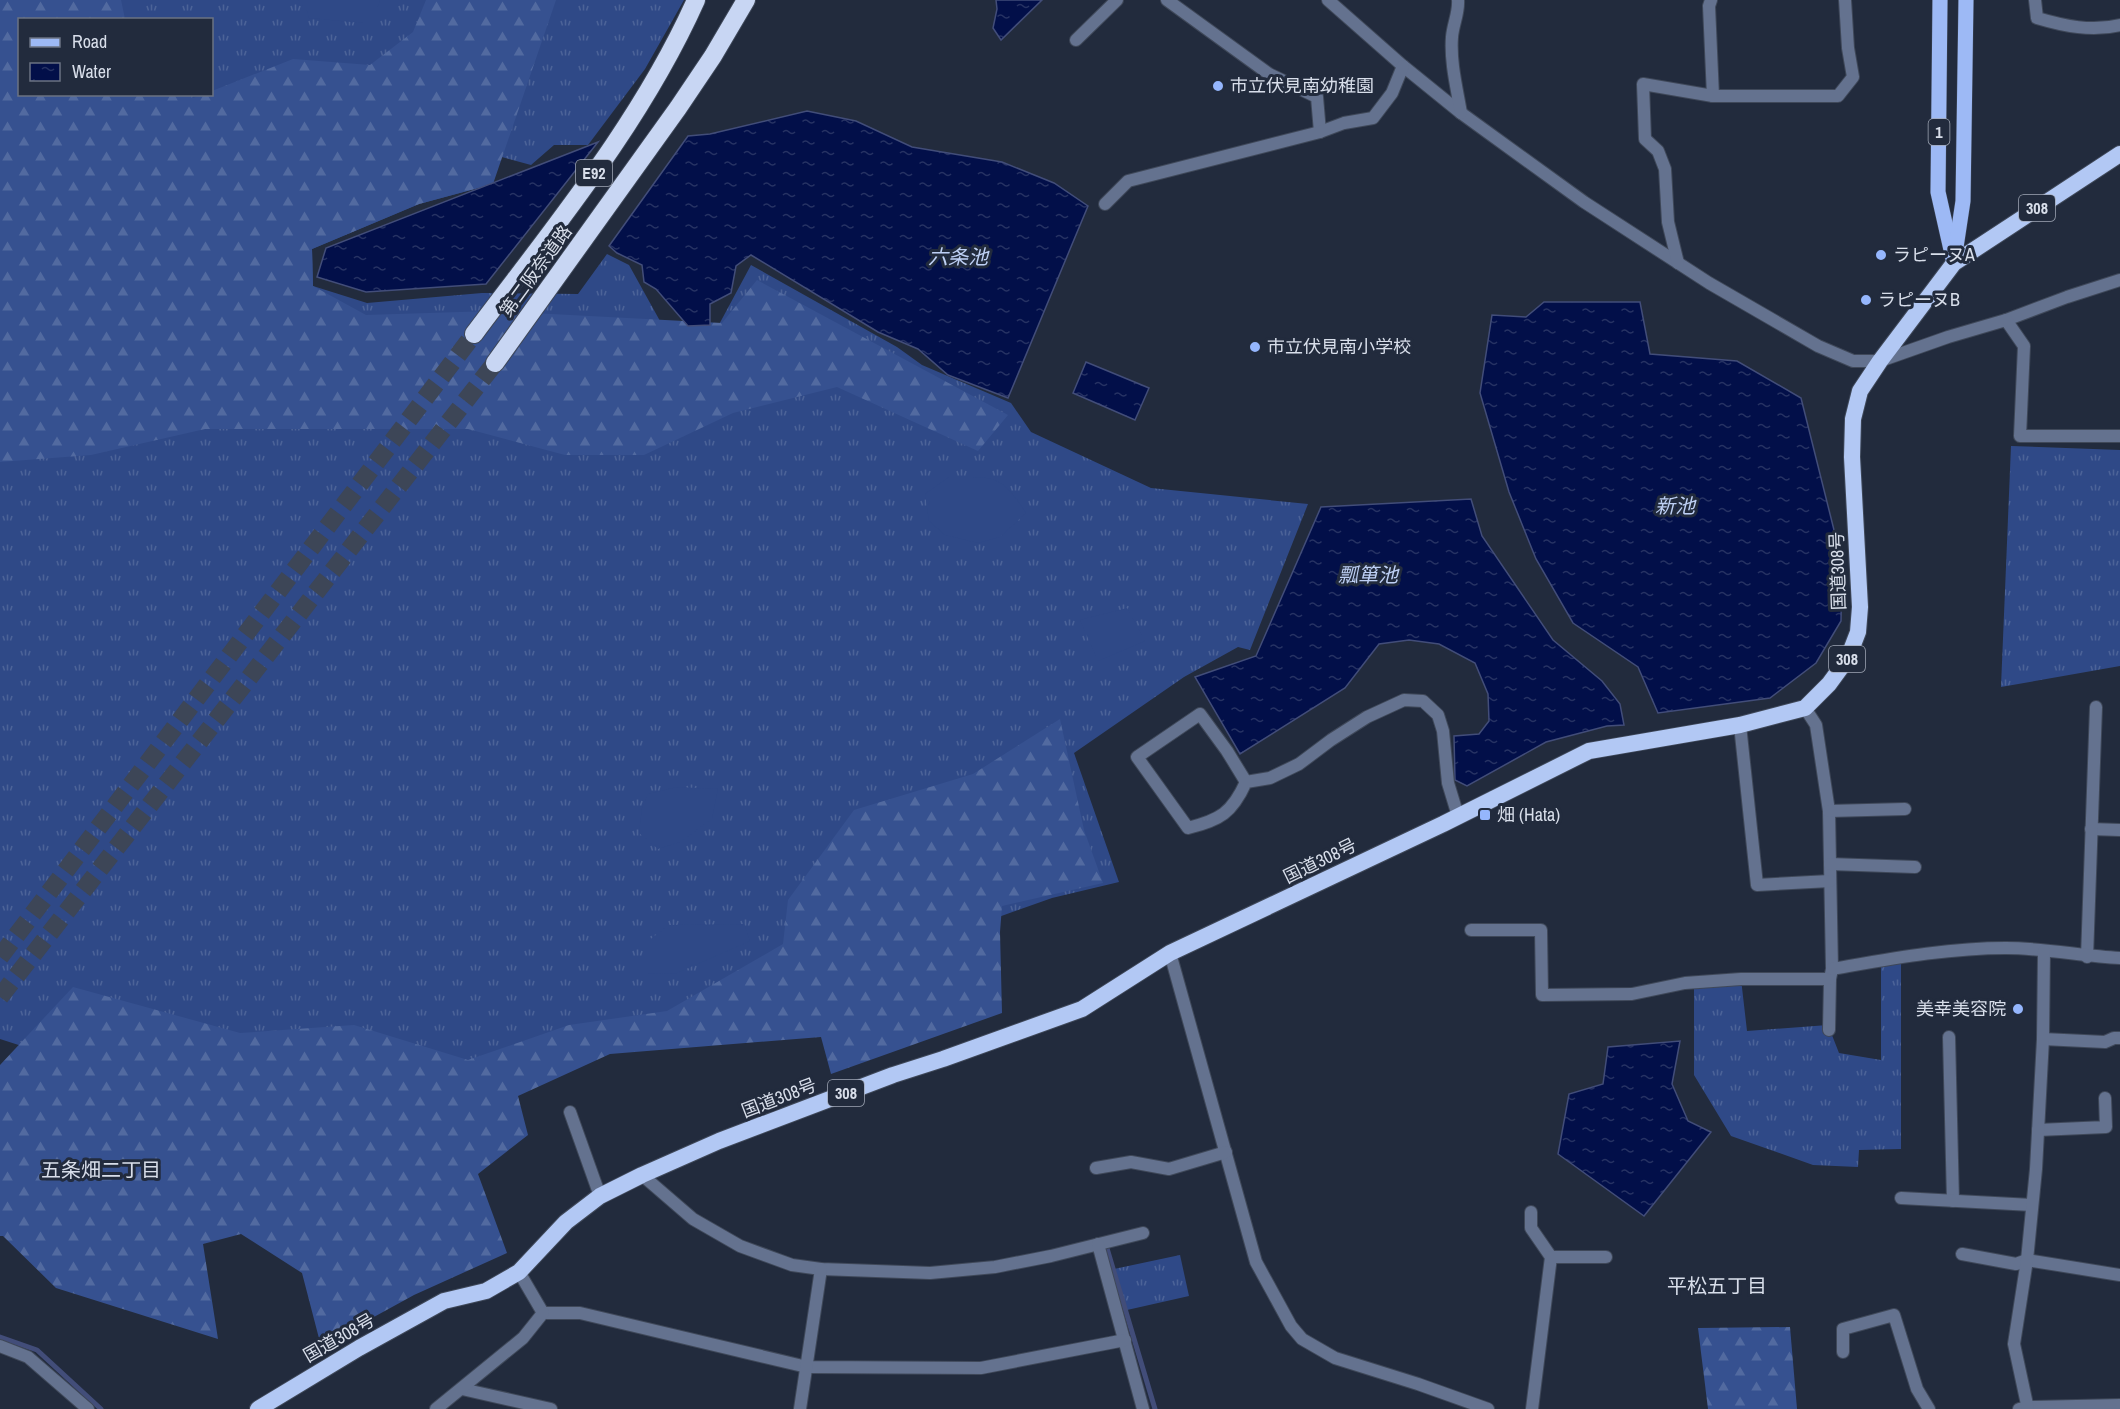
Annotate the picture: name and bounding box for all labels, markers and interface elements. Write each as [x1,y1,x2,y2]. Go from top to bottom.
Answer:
legend [18,18,213,96]
text: Road [72,29,107,54]
text: Water [72,59,111,84]
place label: 市立伏見南幼稚園 [1230,73,1374,98]
marker: 市立伏見南幼稚園 [1211,79,1225,93]
road number: 1 [1928,119,1950,145]
road number: E92 [576,160,612,186]
road number: 308 [2019,195,2055,221]
street label: 第二阪奈道路 [494,220,577,322]
place label: ラピーヌA [1893,242,1975,267]
water label: 六条池 [928,243,990,270]
marker: ラピーヌA [1874,248,1888,262]
place label: ラピーヌB [1878,287,1960,312]
marker: ラピーヌB [1859,293,1873,307]
place label: 市立伏見南小学校 [1267,334,1411,359]
marker: 市立伏見南小学校 [1248,340,1262,354]
water label: 新池 [1655,492,1697,519]
street label: 国道308号 [1824,531,1851,611]
water label: 瓢箪池 [1338,561,1400,588]
road number: 308 [1829,646,1865,672]
place label: 畑 (Hata) [1497,802,1560,827]
marker: 畑 (Hata) [1478,808,1492,822]
street label: 国道308号 [1279,832,1361,889]
place label: 美幸美容院 [1916,996,2006,1021]
marker: 美幸美容院 [2011,1002,2025,1016]
street label: 国道308号 [738,1072,820,1123]
road number: 308 [828,1080,864,1106]
district label: 五条畑二丁目 [41,1156,161,1183]
district label: 平松五丁目 [1667,1272,1767,1299]
street label: 国道308号 [298,1307,379,1368]

